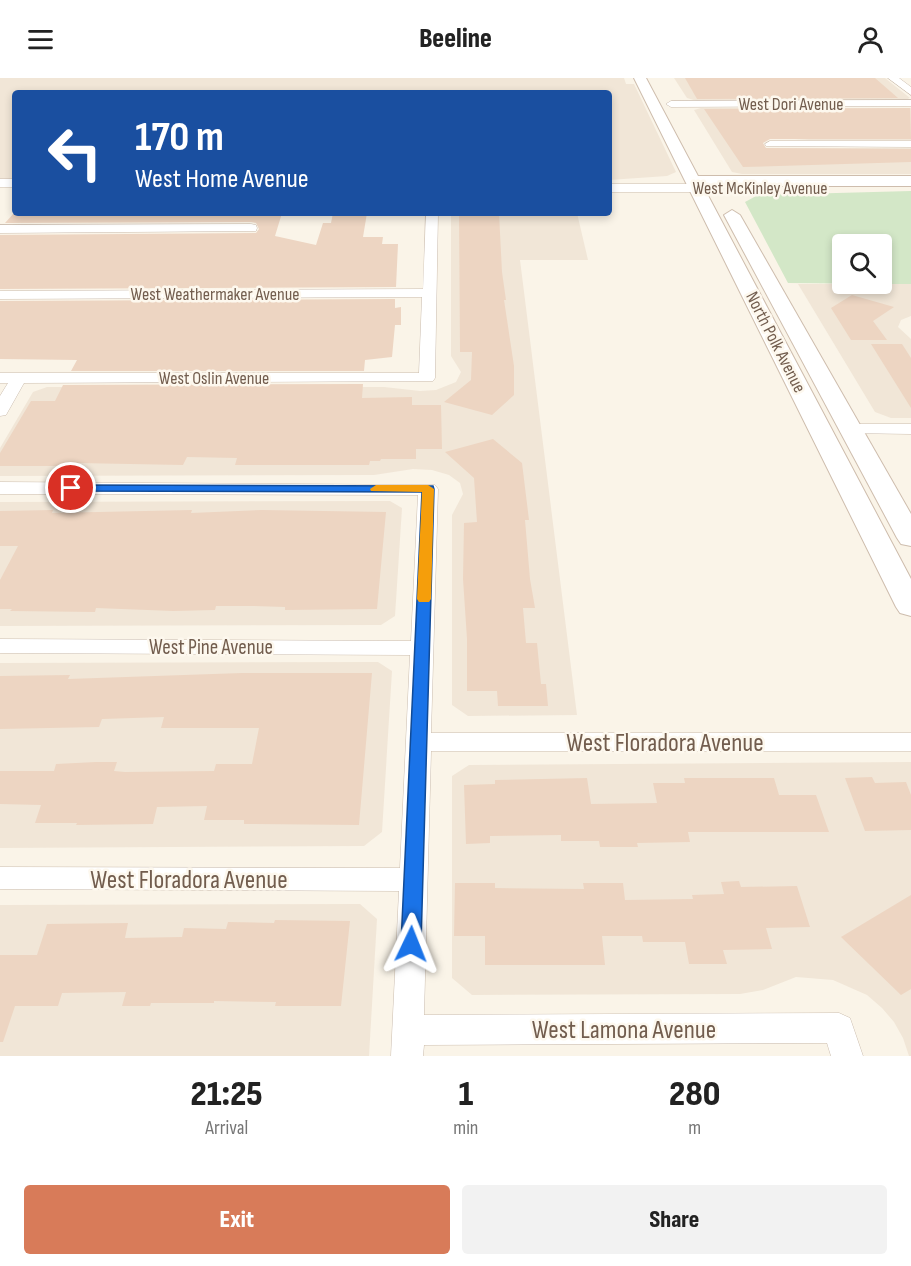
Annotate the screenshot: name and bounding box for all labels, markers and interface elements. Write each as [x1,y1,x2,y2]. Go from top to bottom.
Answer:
icon: menu [24,23,57,56]
text: Beeline [419,23,492,55]
icon: person [854,23,887,56]
street label: West Dori Avenue [738,94,844,115]
text: 170 m [135,112,224,163]
icon: left [36,114,114,192]
text: West Home Avenue [135,163,309,195]
street label: West McKinley Avenue [693,178,827,199]
map controls [832,234,892,294]
button: search [832,234,892,294]
street label: West Weathermaker Avenue [131,284,299,305]
street label: North Polk Avenue [741,288,810,396]
street label: West Oslin Avenue [159,368,269,389]
pin [45,462,96,513]
icon: arrive [54,471,87,504]
street label: West Pine Avenue [149,635,273,660]
street label: West Floradora Avenue [566,728,764,759]
street label: West Floradora Avenue [90,865,288,896]
position arrow [379,912,443,976]
street label: West Lamona Avenue [532,1015,716,1046]
text: 21:25 [191,1073,263,1116]
text: 1 [458,1073,473,1116]
text: 280 [669,1073,720,1116]
text: Arrival [205,1116,248,1140]
text: min [453,1116,478,1140]
text: m [688,1116,701,1140]
button: Exit [24,1185,450,1254]
button: Share [462,1185,887,1254]

